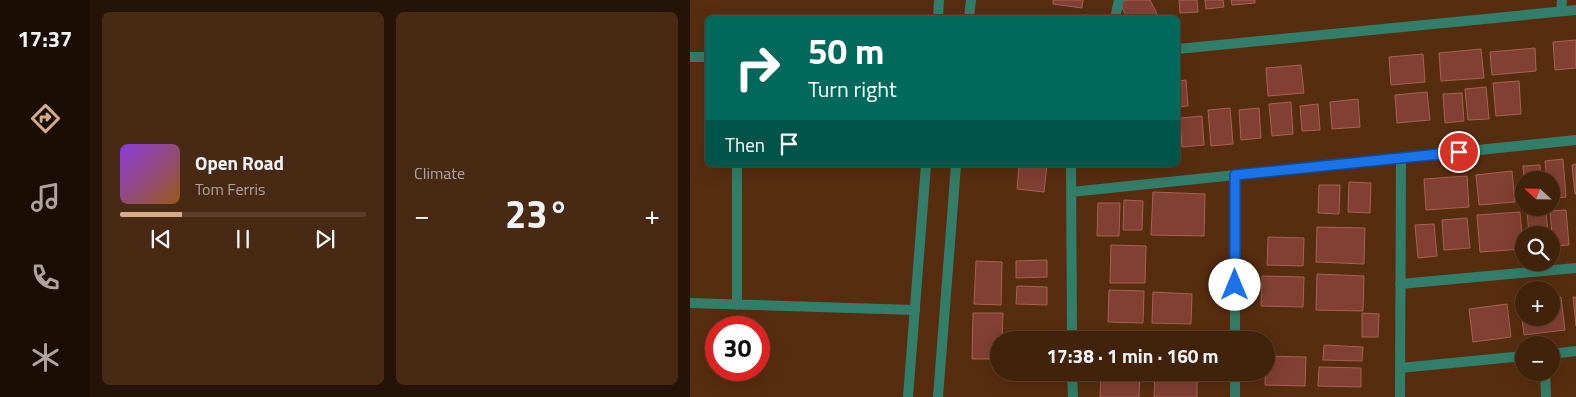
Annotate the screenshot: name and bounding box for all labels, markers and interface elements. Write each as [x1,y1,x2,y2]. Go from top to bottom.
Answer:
text: 17:37 [18,22,72,56]
text: 50 m [808,24,884,78]
icon: right [725,35,790,100]
text: Turn right [808,72,897,106]
icon: directions [28,101,63,136]
text: Then [725,130,765,159]
icon: arrive [775,130,803,158]
pin [1438,131,1480,173]
icon: arrive [1445,138,1473,166]
text: Open Road [195,148,284,177]
text: Climate [414,161,465,185]
north arrow [1515,171,1560,216]
map controls [1515,171,1560,381]
text: Tom Ferris [195,177,266,201]
icon: music [28,180,63,215]
text: 23° [505,185,569,243]
text: − [414,193,430,236]
text: + [644,193,660,236]
icon: previous [147,225,175,253]
icon: pause [229,225,257,253]
icon: next [311,225,339,253]
button: search [1515,226,1560,271]
position arrow [1208,258,1260,310]
icon: phone [28,260,63,295]
button: + [1515,281,1560,326]
speed limit sign: 30 [705,316,770,381]
button: − [1515,336,1560,381]
icon: climate [28,340,63,375]
text: 17:38 · 1 min · 160 m [1046,341,1219,370]

